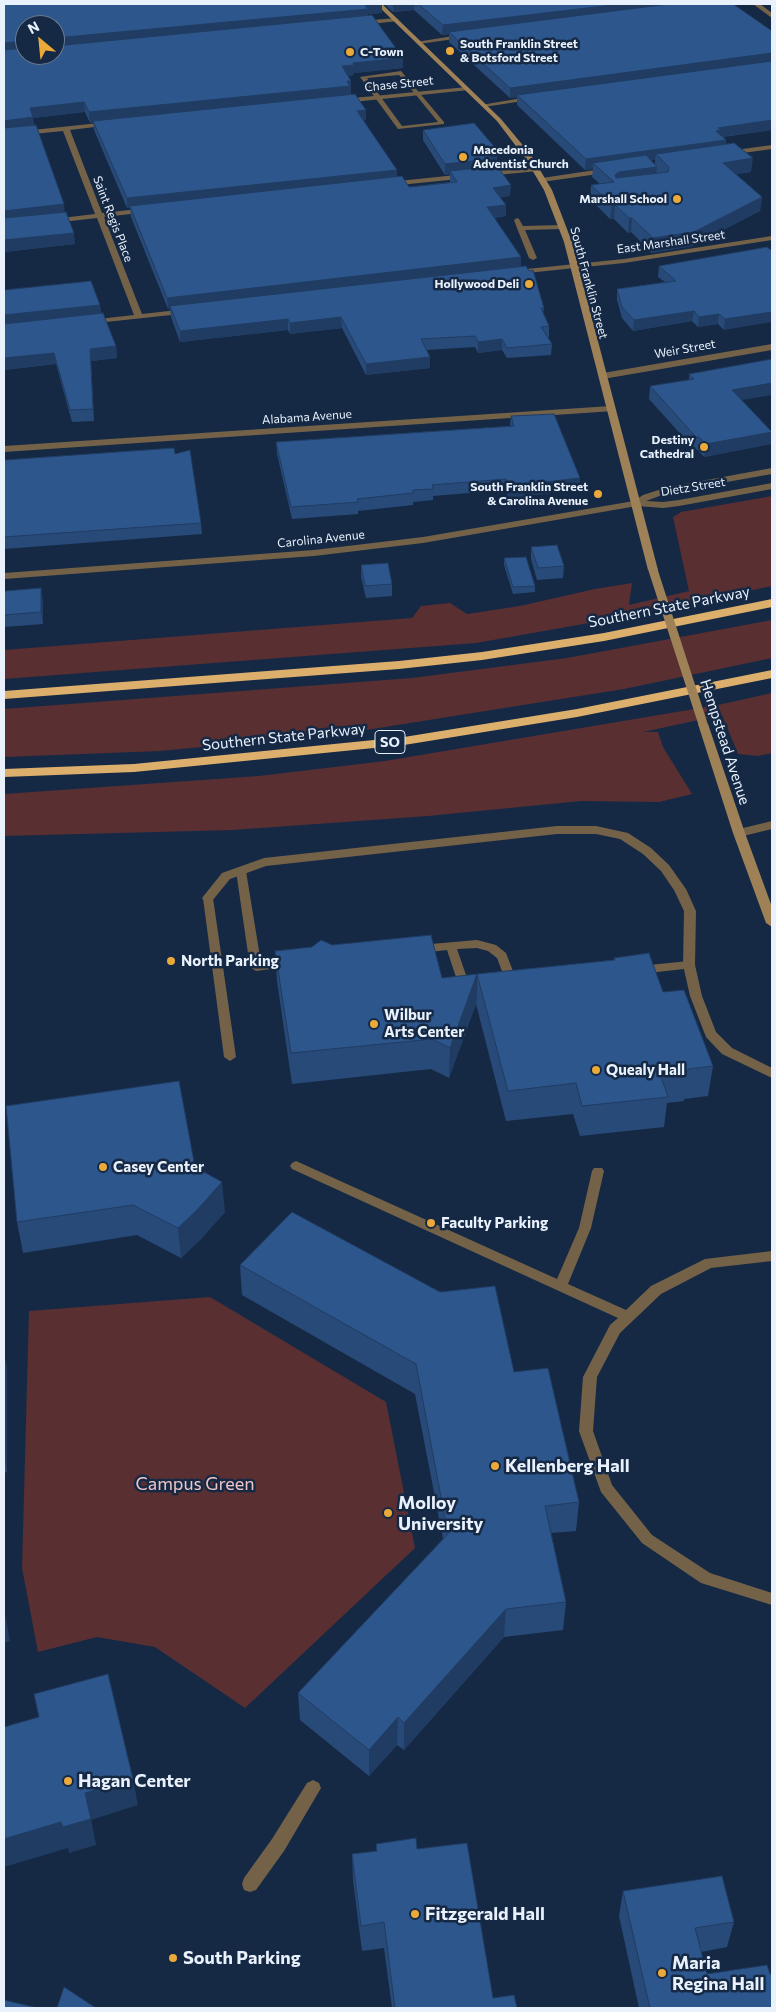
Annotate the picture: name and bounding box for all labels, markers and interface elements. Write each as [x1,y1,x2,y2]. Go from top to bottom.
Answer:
north arrow [15,15,65,65]
text: N [25,17,42,37]
place label: South Franklin Street & Botsford Street [460,37,578,65]
place label: C-Town [360,45,403,59]
marker: South Franklin Street & Botsford Street [444,45,456,57]
marker: C-Town [344,46,356,58]
street label: Chase Street [364,73,434,95]
place label: Macedonia Adventist Church [473,143,569,171]
marker: Macedonia Adventist Church [457,151,469,163]
street label: Saint Regis Place [90,174,136,264]
place label: Marshall School [579,192,667,206]
marker: Marshall School [671,193,683,205]
street label: South Franklin Street [567,225,611,341]
street label: East Marshall Street [616,227,726,257]
place label: Hollywood Deli [435,277,519,291]
marker: Hollywood Deli [523,278,535,290]
street label: Weir Street [653,337,717,361]
street label: Alabama Avenue [262,407,352,427]
place label: Destiny Cathedral [640,433,694,461]
marker: Destiny Cathedral [698,441,710,453]
street label: Dietz Street [660,475,726,499]
place label: South Franklin Street & Carolina Avenue [470,480,588,508]
marker: South Franklin Street & Carolina Avenue [592,488,604,500]
street label: Carolina Avenue [277,527,365,551]
street label: Southern State Parkway [587,582,751,632]
street label: Hempstead Avenue [696,677,754,807]
street label: Southern State Parkway [201,719,367,755]
road number: SO [375,730,405,754]
place label: North Parking [181,952,279,970]
marker: North Parking [165,955,177,967]
place label: Wilbur Arts Center [384,1006,464,1041]
marker: Wilbur Arts Center [368,1018,380,1030]
place label: Quealy Hall [606,1061,685,1079]
marker: Quealy Hall [590,1064,602,1076]
place label: Casey Center [113,1158,204,1176]
marker: Casey Center [97,1161,109,1173]
place label: Faculty Parking [441,1214,548,1232]
marker: Faculty Parking [425,1217,437,1229]
place label: Kellenberg Hall [505,1455,630,1477]
marker: Kellenberg Hall [489,1460,501,1472]
park label: Campus Green [135,1473,255,1495]
place label: Molloy University [398,1492,483,1535]
marker: Molloy University [382,1507,394,1519]
place label: Hagan Center [78,1770,191,1792]
marker: Hagan Center [62,1775,74,1787]
place label: Fitzgerald Hall [425,1903,545,1925]
marker: Fitzgerald Hall [409,1908,421,1920]
place label: South Parking [183,1947,301,1969]
marker: South Parking [167,1952,179,1964]
place label: Maria Regina Hall [672,1952,764,1995]
marker: Maria Regina Hall [656,1967,668,1979]

